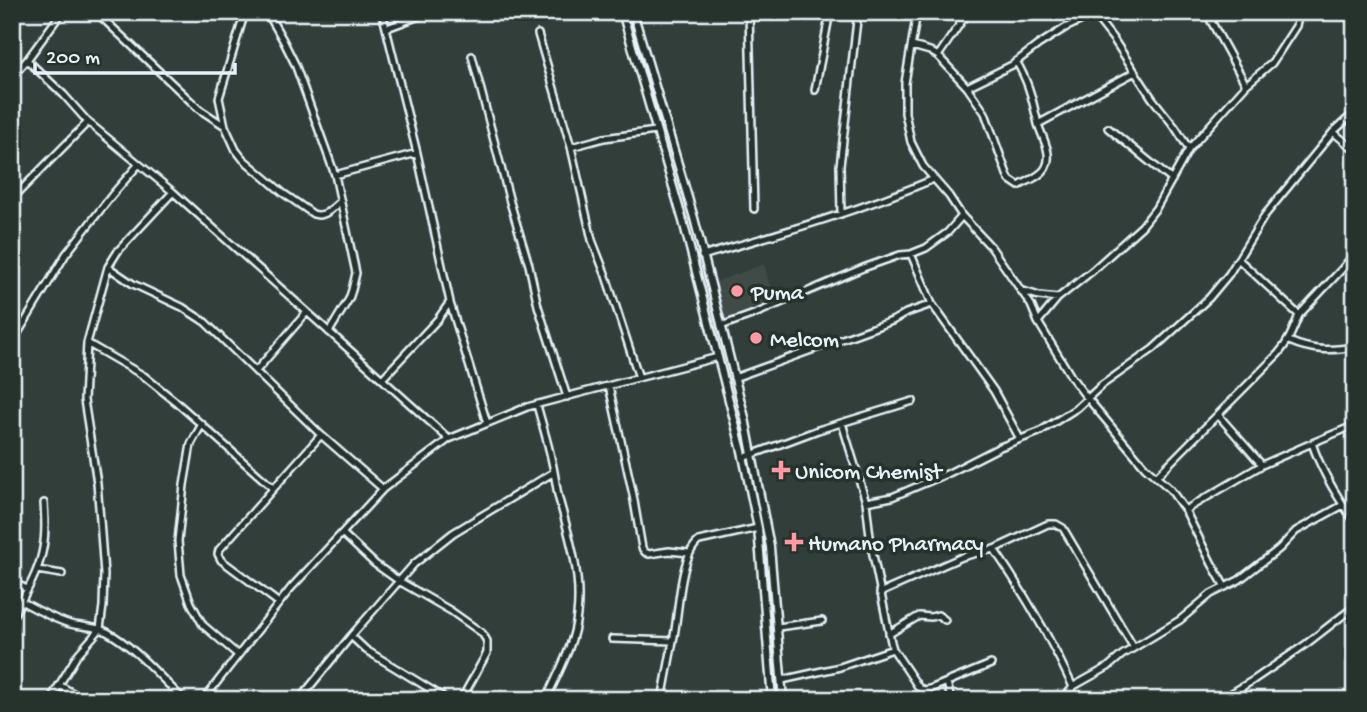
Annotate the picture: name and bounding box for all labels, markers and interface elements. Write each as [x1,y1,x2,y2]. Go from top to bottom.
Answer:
scale bar [35,32,234,76]
text: 200 m [46,47,100,72]
place label: Puma [750,281,805,308]
marker: Puma [729,283,745,299]
place label: Melcom [770,328,839,355]
marker: Melcom [748,330,764,346]
place label: Unicom Chemist [795,460,943,487]
marker: Unicom Chemist [773,462,789,478]
place label: Humano Pharmacy [808,532,984,559]
marker: Humano Pharmacy [786,534,802,550]

